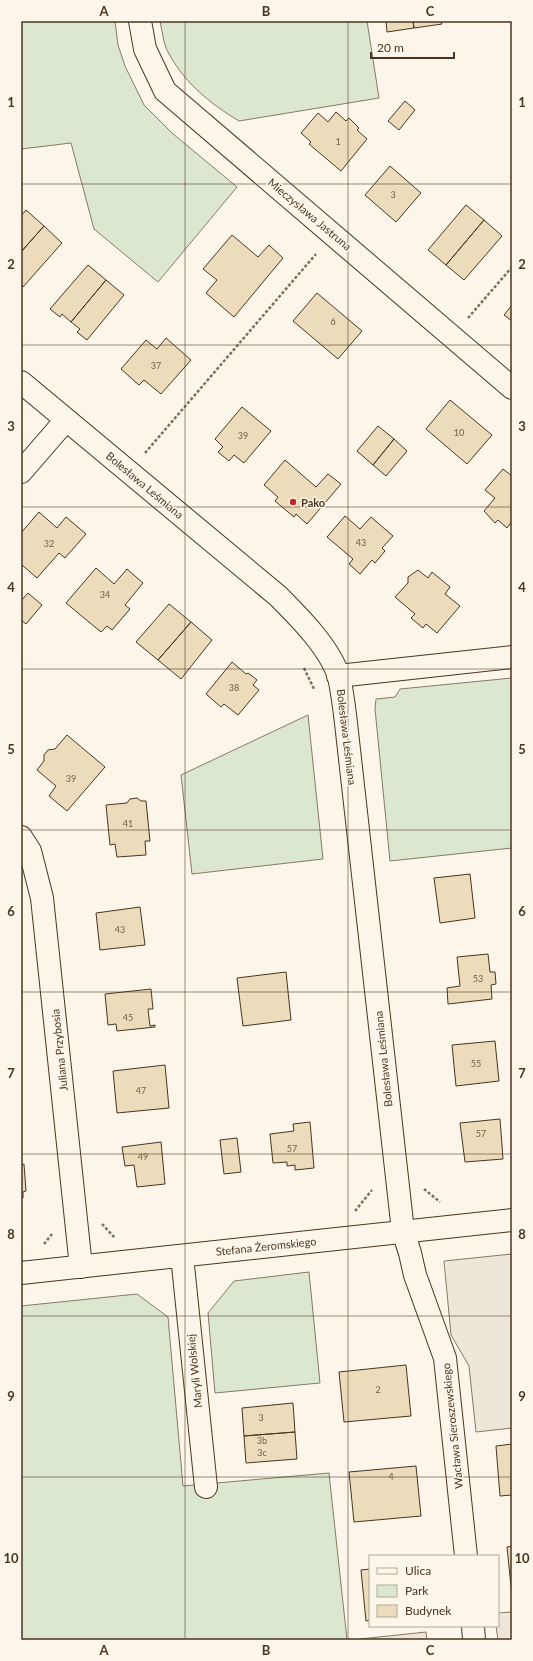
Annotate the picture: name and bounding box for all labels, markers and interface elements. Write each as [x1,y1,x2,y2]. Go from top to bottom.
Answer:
text: A [98,3,109,19]
text: B [262,3,271,19]
text: C [426,3,435,19]
scale bar [371,34,454,60]
text: 20 m [377,40,404,55]
text: 1 [7,94,15,110]
text: 1 [518,94,526,110]
house number: 1 [335,136,341,147]
street label: Mieczysława Jastruna [266,175,354,253]
house number: 3 [390,189,396,200]
text: 2 [7,256,15,272]
text: 2 [518,256,526,272]
house number: 6 [330,316,336,327]
house number: 37 [151,360,161,371]
text: 3 [7,418,15,434]
text: 3 [518,418,526,434]
house number: 10 [454,427,464,438]
house number: 39 [238,430,248,441]
street label: Bolesława Leśmiana [104,449,186,521]
place label: Pako [301,496,325,509]
marker: Pako [288,497,298,507]
house number: 43 [356,537,366,548]
house number: 32 [44,538,54,549]
text: 4 [7,579,15,595]
text: 4 [518,579,526,595]
house number: 34 [100,589,110,600]
house number: 38 [229,682,239,693]
street label: Bolesława Leśmiana [335,688,359,786]
text: 5 [7,741,15,757]
text: 5 [518,741,526,757]
house number: 39 [66,773,76,784]
house number: 41 [123,818,133,829]
text: 6 [7,903,15,919]
text: 6 [518,903,526,919]
house number: 43 [115,924,125,935]
house number: 53 [473,973,483,984]
street label: Juliana Przybosia [48,1008,70,1092]
street label: Bolesława Leśmiana [371,1010,395,1108]
house number: 45 [123,1012,133,1023]
house number: 55 [471,1058,481,1069]
text: 7 [7,1065,15,1081]
text: 7 [518,1065,526,1081]
house number: 47 [136,1085,146,1096]
house number: 57 [476,1128,486,1139]
house number: 57 [287,1143,297,1154]
house number: 49 [138,1151,148,1162]
text: 8 [7,1226,15,1242]
text: 8 [518,1226,526,1242]
street label: Stefana Żeromskiego [215,1234,317,1258]
street label: Maryli Wolskiej [184,1333,204,1409]
street label: Wacława Sieroszewskiego [439,1363,465,1489]
house number: 2 [375,1384,381,1395]
text: 9 [7,1388,15,1404]
text: 9 [518,1388,526,1404]
house number: 3 [258,1412,264,1423]
house number: 3b [257,1435,267,1446]
house number: 3c [257,1447,267,1458]
house number: 4 [388,1471,394,1482]
text: 10 [3,1550,19,1566]
text: 10 [514,1550,530,1566]
legend [369,1555,499,1627]
text: Ulica [405,1563,431,1578]
text: Park [405,1583,429,1598]
text: Budynek [405,1603,452,1618]
text: A [98,1642,109,1658]
text: B [262,1642,271,1658]
text: C [426,1642,435,1658]

